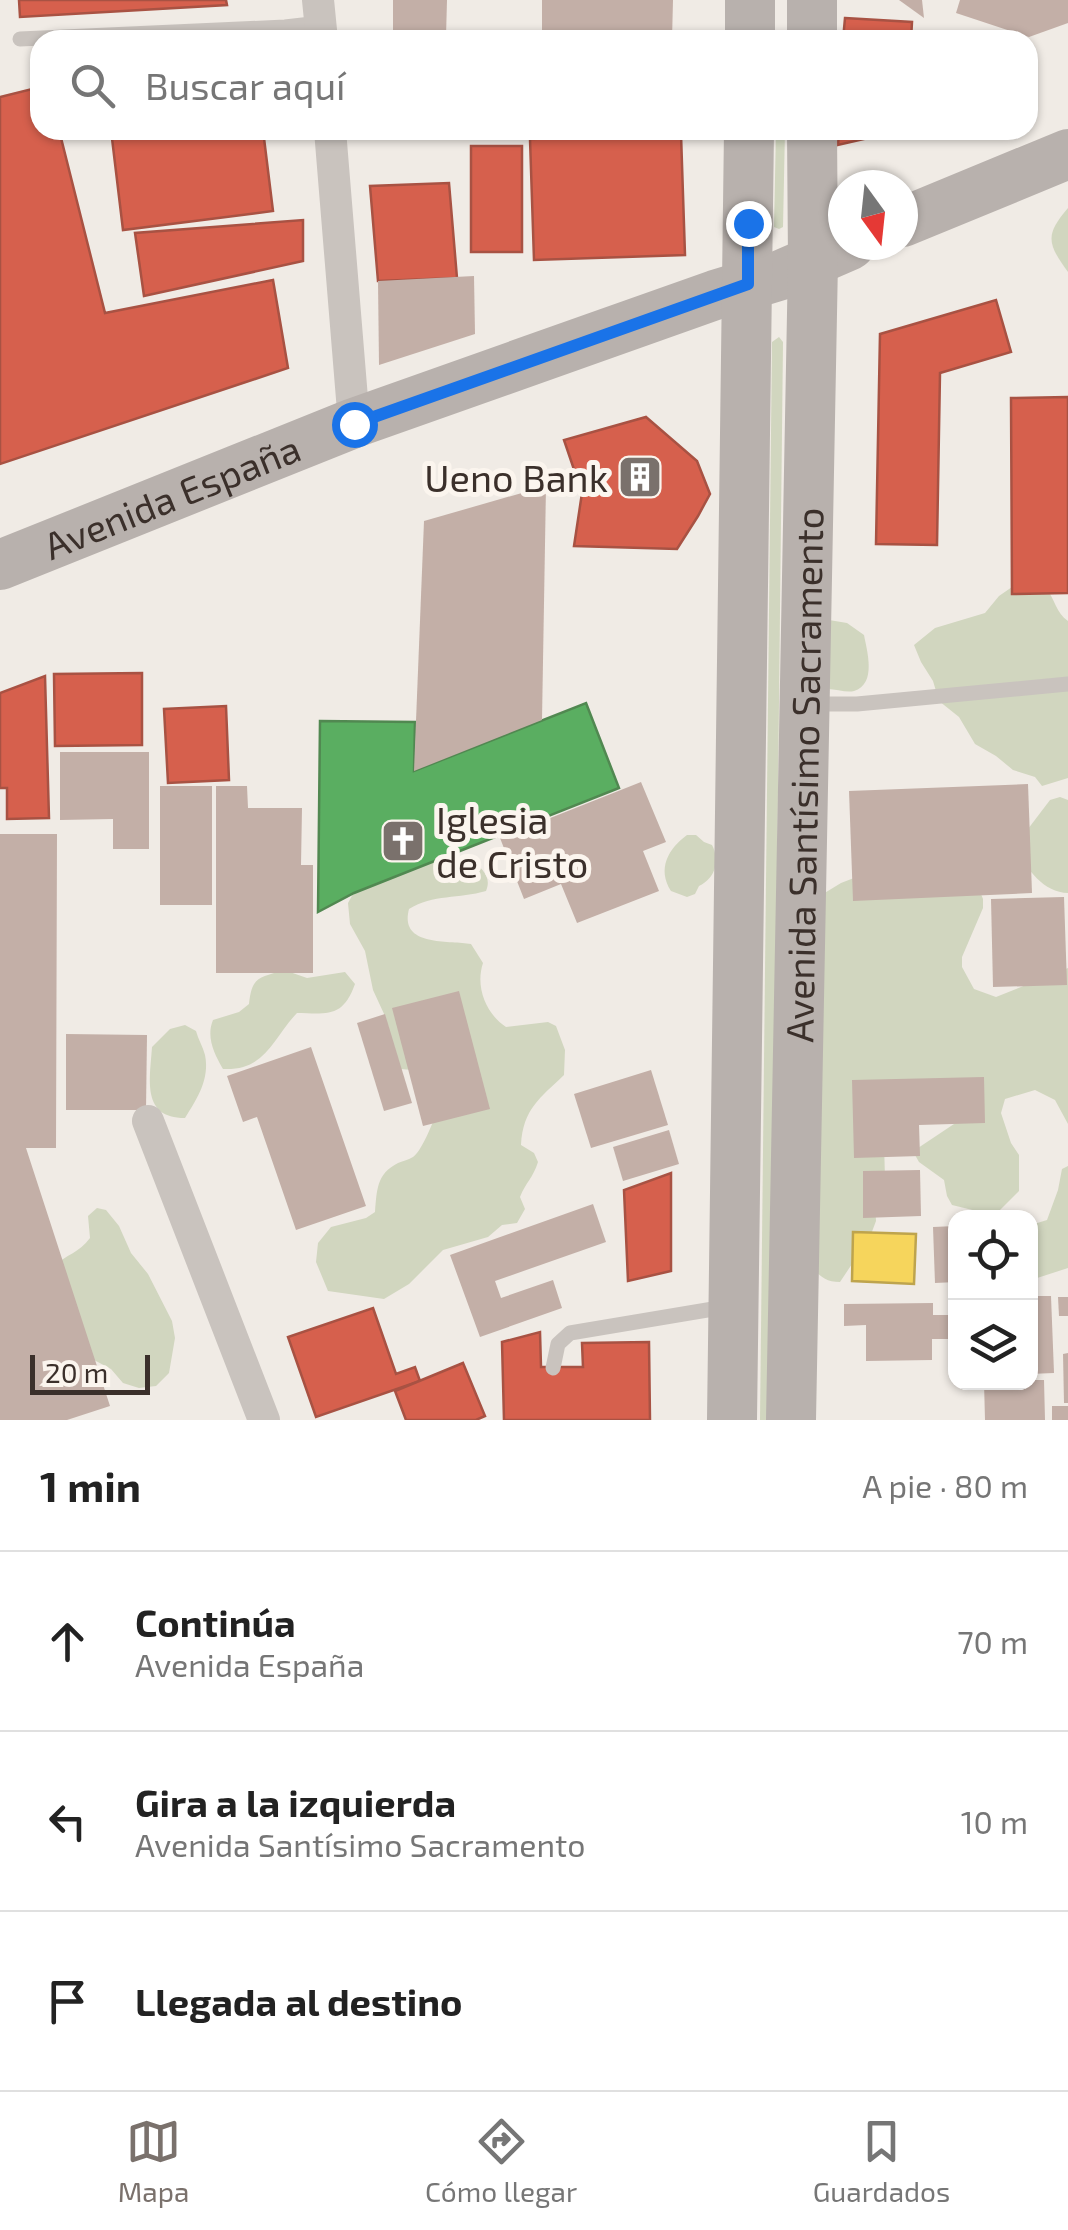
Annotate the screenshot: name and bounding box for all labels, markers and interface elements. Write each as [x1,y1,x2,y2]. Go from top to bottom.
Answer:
search box [30,30,1038,140]
icon: search [65,58,120,113]
text: Buscar aquí [145,62,346,108]
north arrow [828,170,918,260]
route end [726,201,772,247]
route start [332,402,378,448]
street label: Avenida España [37,424,307,568]
place label: Ueno Bank [424,454,608,500]
building icon: Ueno Bank [617,454,663,500]
street label: Avenida Santísimo Sacramento [775,507,831,1043]
place label: Iglesia de Cristo [436,796,588,886]
church icon: Iglesia de Cristo [380,818,426,864]
map controls [948,1210,1038,1390]
button: locate [948,1210,1038,1300]
button: layers [948,1300,1038,1390]
scale bar [30,1350,150,1394]
text: 20 m [45,1355,108,1389]
text: 1 min [40,1460,141,1510]
text: A pie · 80 m [862,1466,1028,1504]
text: Continúa [135,1599,296,1645]
icon: ahead [40,1614,95,1669]
text: 70 m [957,1622,1028,1660]
text: Avenida España [135,1645,364,1683]
text: Gira a la izquierda [135,1779,456,1825]
icon: left [40,1794,95,1849]
text: 10 m [961,1802,1028,1840]
text: Avenida Santísimo Sacramento [135,1825,585,1863]
icon: arrive [40,1974,95,2029]
text: Llegada al destino [135,1978,463,2024]
tab: Mapa [118,2114,189,2208]
tab: Cómo llegar [425,2114,577,2208]
tab: Guardados [813,2114,950,2208]

